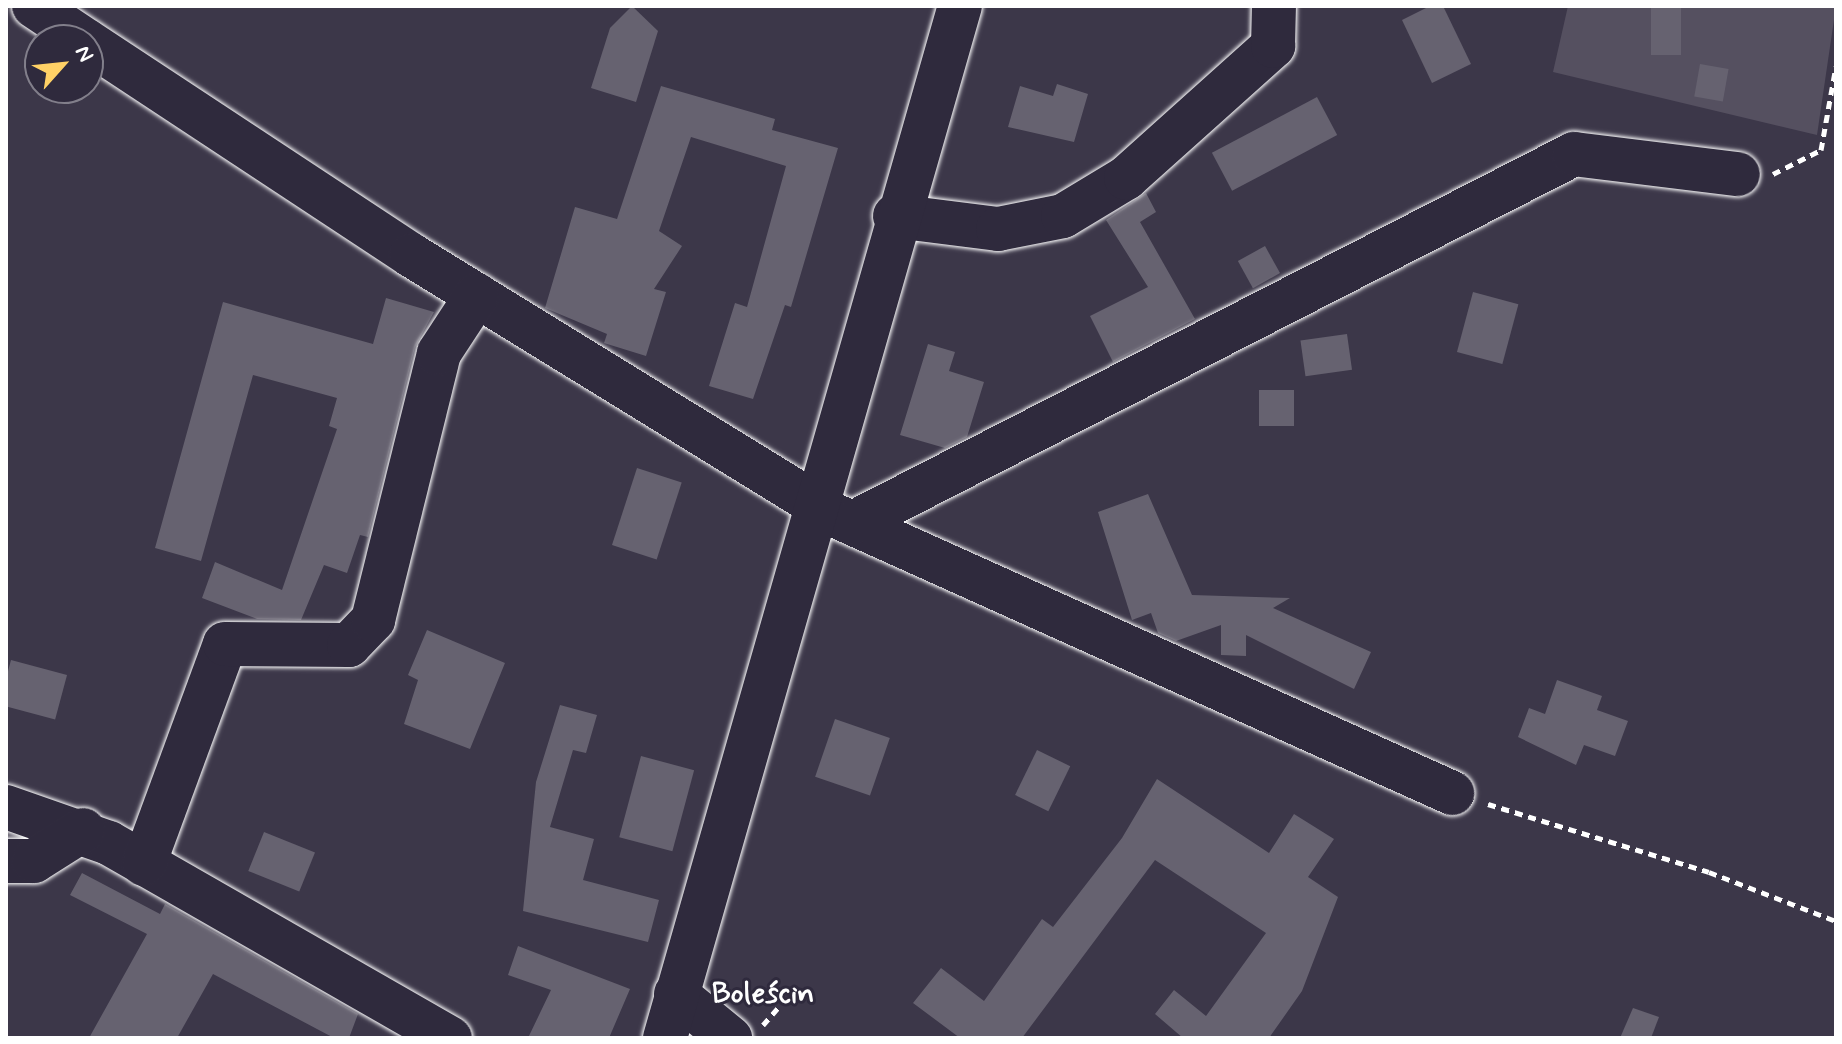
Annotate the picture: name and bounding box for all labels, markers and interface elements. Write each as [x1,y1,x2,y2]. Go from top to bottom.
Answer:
north arrow [24,24,104,104]
text: N [68,41,99,67]
district label: Boleścin [712,976,814,1012]

